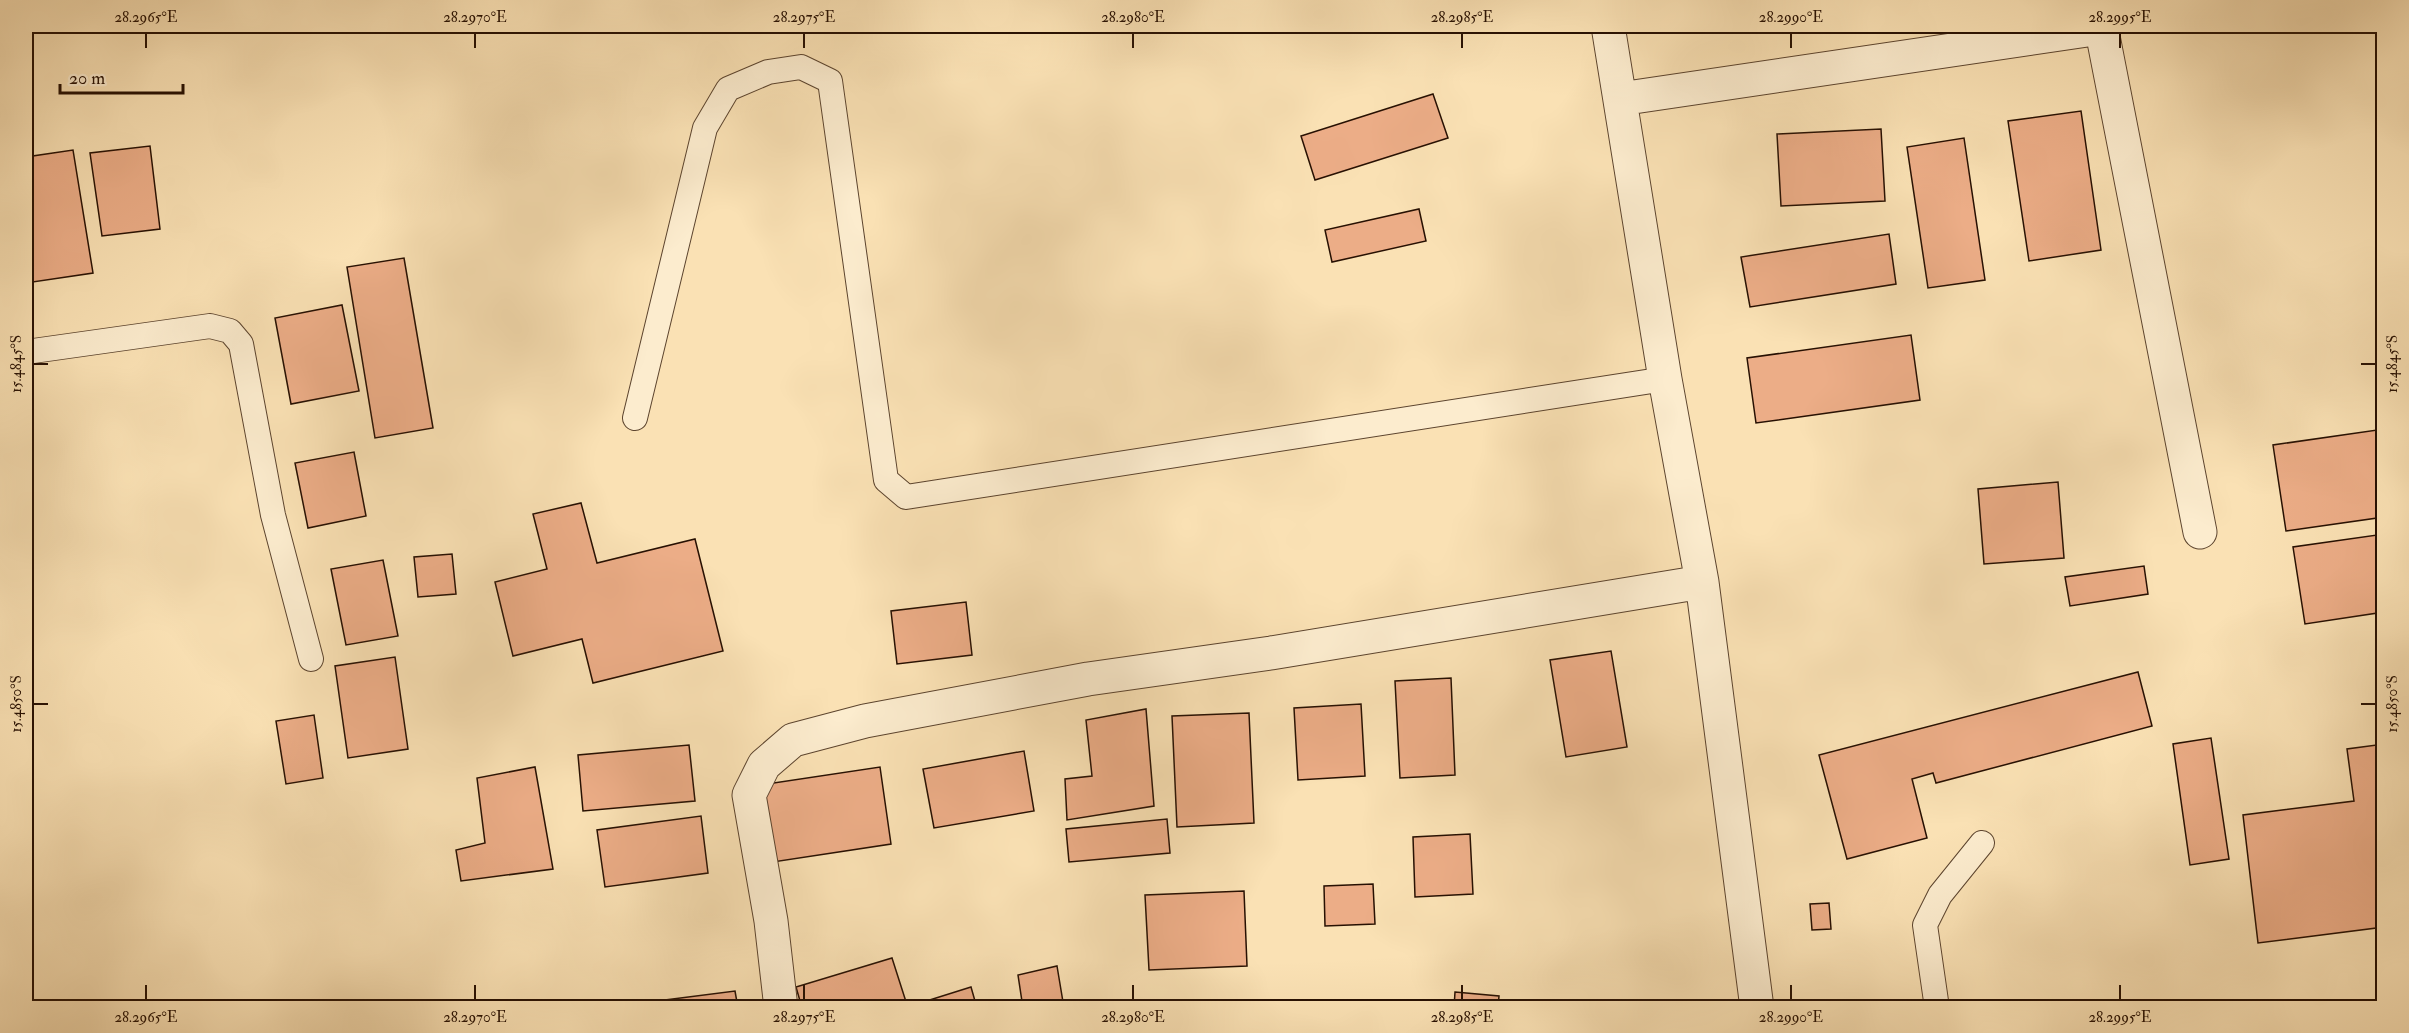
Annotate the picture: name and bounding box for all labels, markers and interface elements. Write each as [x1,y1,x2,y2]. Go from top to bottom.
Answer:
text: 28.2965°E [114,8,178,27]
text: 28.2970°E [443,8,507,27]
text: 28.2975°E [773,8,835,27]
text: 28.2980°E [1101,8,1165,27]
text: 28.2985°E [1431,8,1493,27]
text: 28.2990°E [1759,8,1823,27]
text: 28.2995°E [2088,8,2152,27]
scale bar [60,57,183,95]
text: 20 m [69,67,105,90]
text: 15.4845°S [7,335,26,393]
text: 15.4845°S [2383,335,2402,393]
text: 15.4850°S [7,675,26,733]
text: 15.4850°S [2383,675,2402,733]
text: 28.2965°E [114,1008,178,1027]
text: 28.2970°E [443,1008,507,1027]
text: 28.2975°E [773,1008,835,1027]
text: 28.2980°E [1101,1008,1165,1027]
text: 28.2985°E [1431,1008,1493,1027]
text: 28.2990°E [1759,1008,1823,1027]
text: 28.2995°E [2088,1008,2152,1027]

